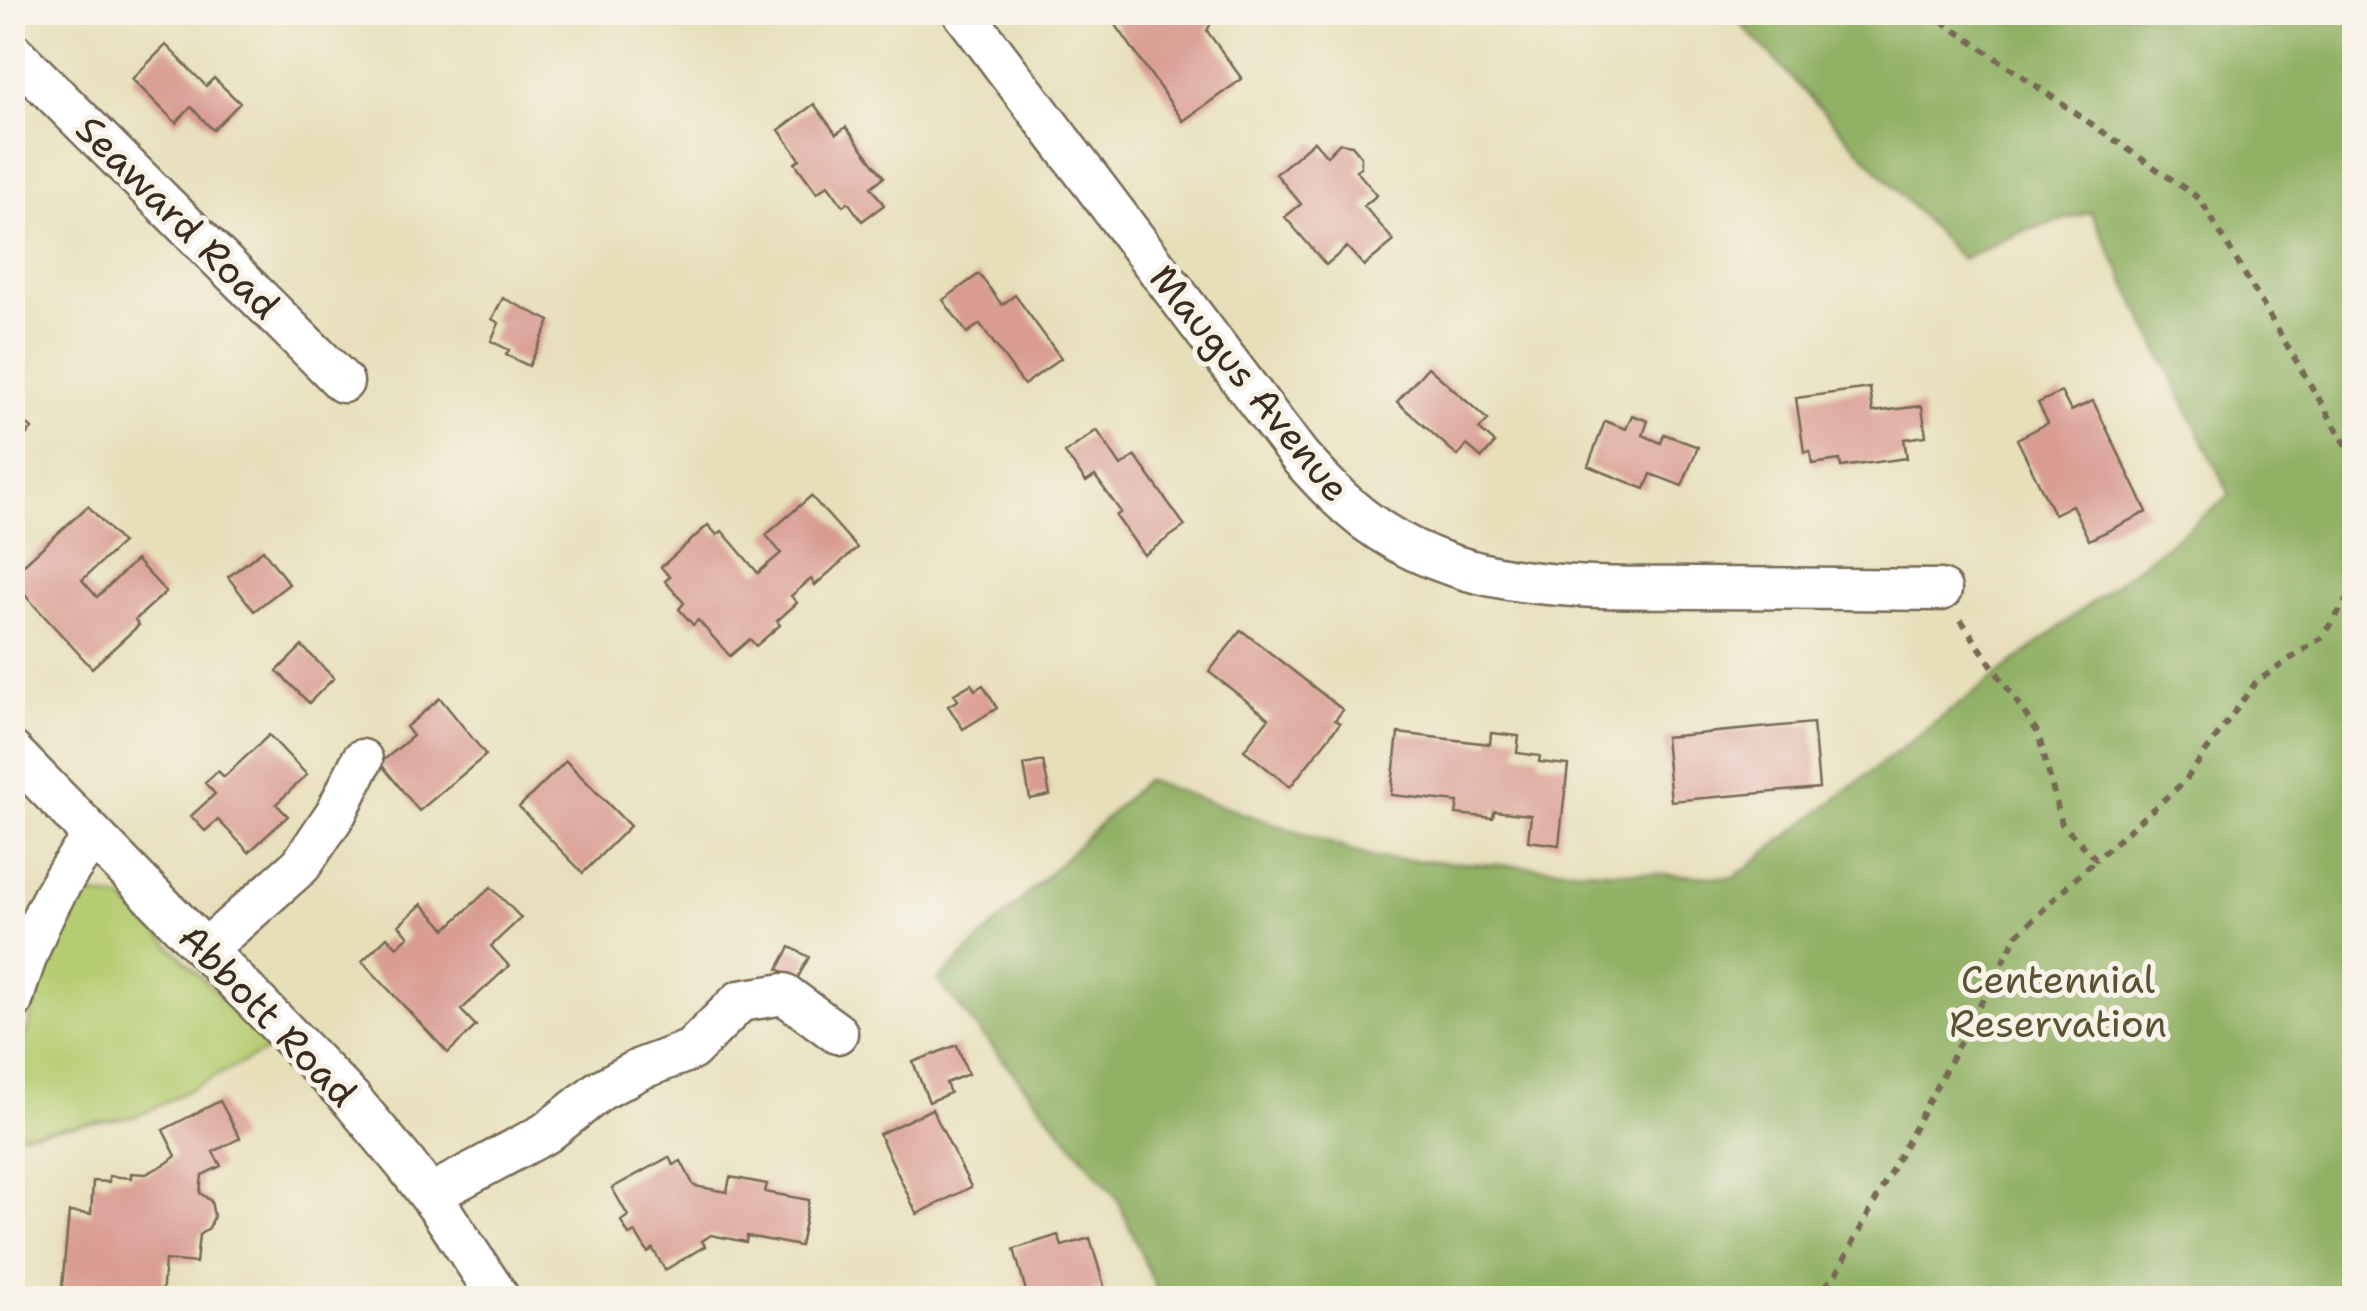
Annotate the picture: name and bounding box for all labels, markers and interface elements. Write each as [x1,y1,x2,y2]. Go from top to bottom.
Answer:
street label: Seaward Road [65,104,291,330]
street label: Maugus Avenue [1138,254,1362,512]
street label: Abbott Road [168,912,368,1118]
park label: Centennial Reservation [1949,954,2167,1049]

